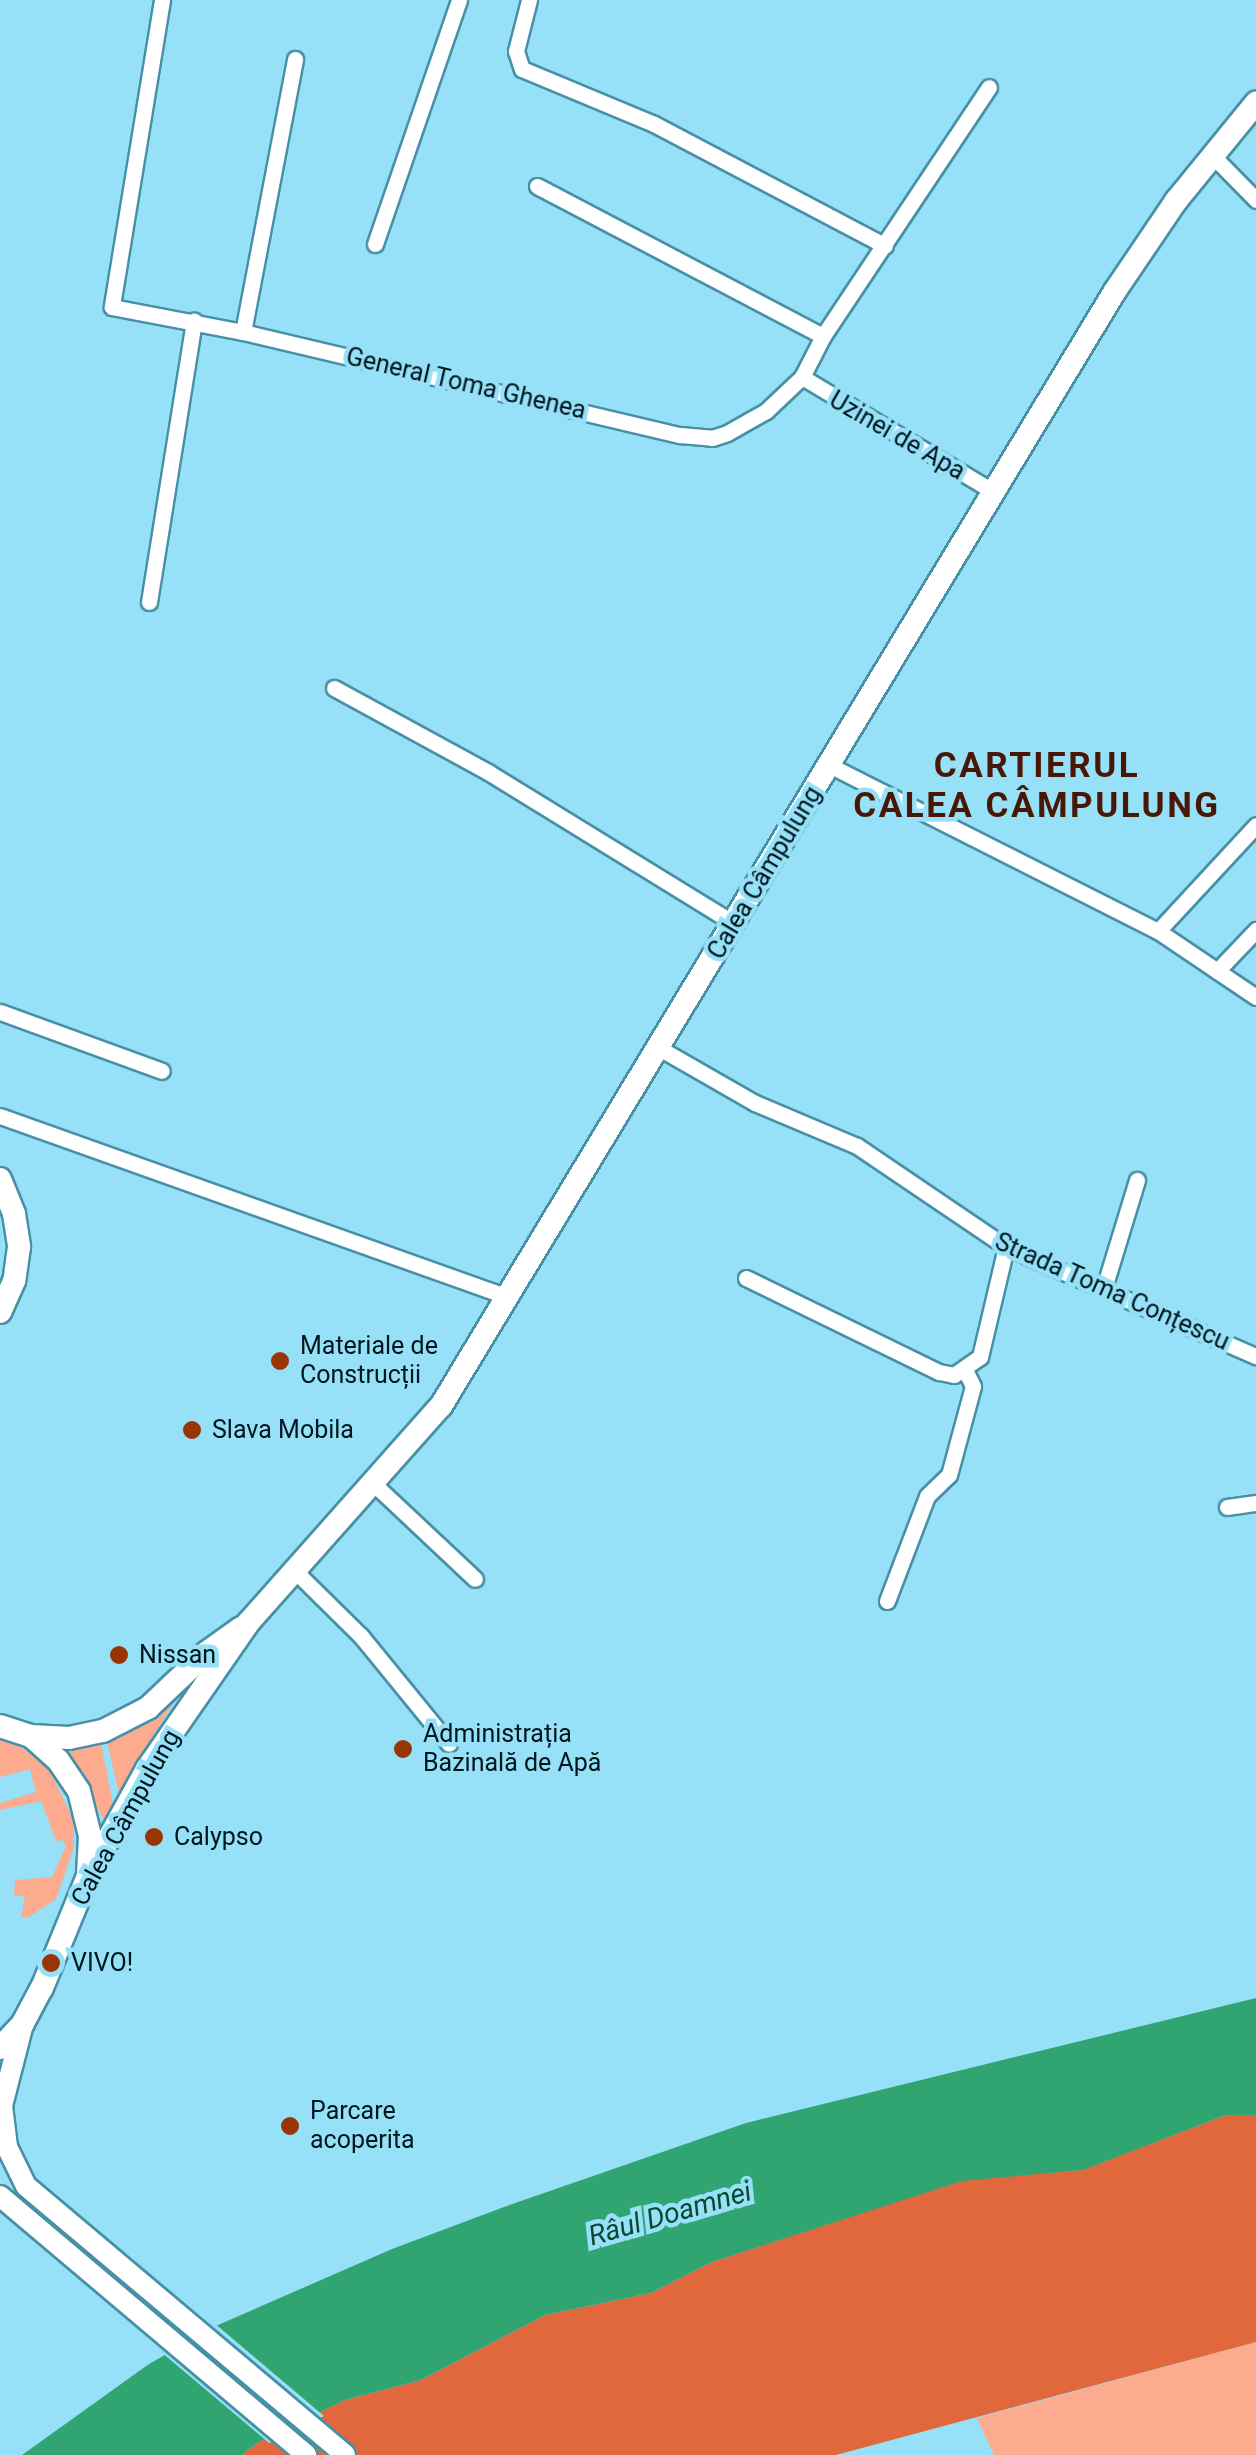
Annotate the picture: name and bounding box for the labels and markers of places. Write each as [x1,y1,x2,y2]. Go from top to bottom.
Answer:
place label: Materiale de Construcții [300,1332,438,1391]
marker: Materiale de Construcții [269,1350,291,1372]
place label: Slava Mobila [212,1415,354,1445]
marker: Slava Mobila [181,1419,203,1441]
place label: Nissan [139,1640,216,1670]
marker: Nissan [108,1644,130,1666]
place label: Administrația Bazinală de Apă [423,1720,601,1779]
marker: Administrația Bazinală de Apă [392,1738,414,1760]
place label: Calypso [174,1822,263,1852]
marker: Calypso [143,1826,165,1848]
place label: VIVO! [71,1948,133,1978]
marker: VIVO! [40,1952,62,1974]
place label: Parcare acoperita [310,2097,415,2156]
marker: Parcare acoperita [279,2115,301,2137]

